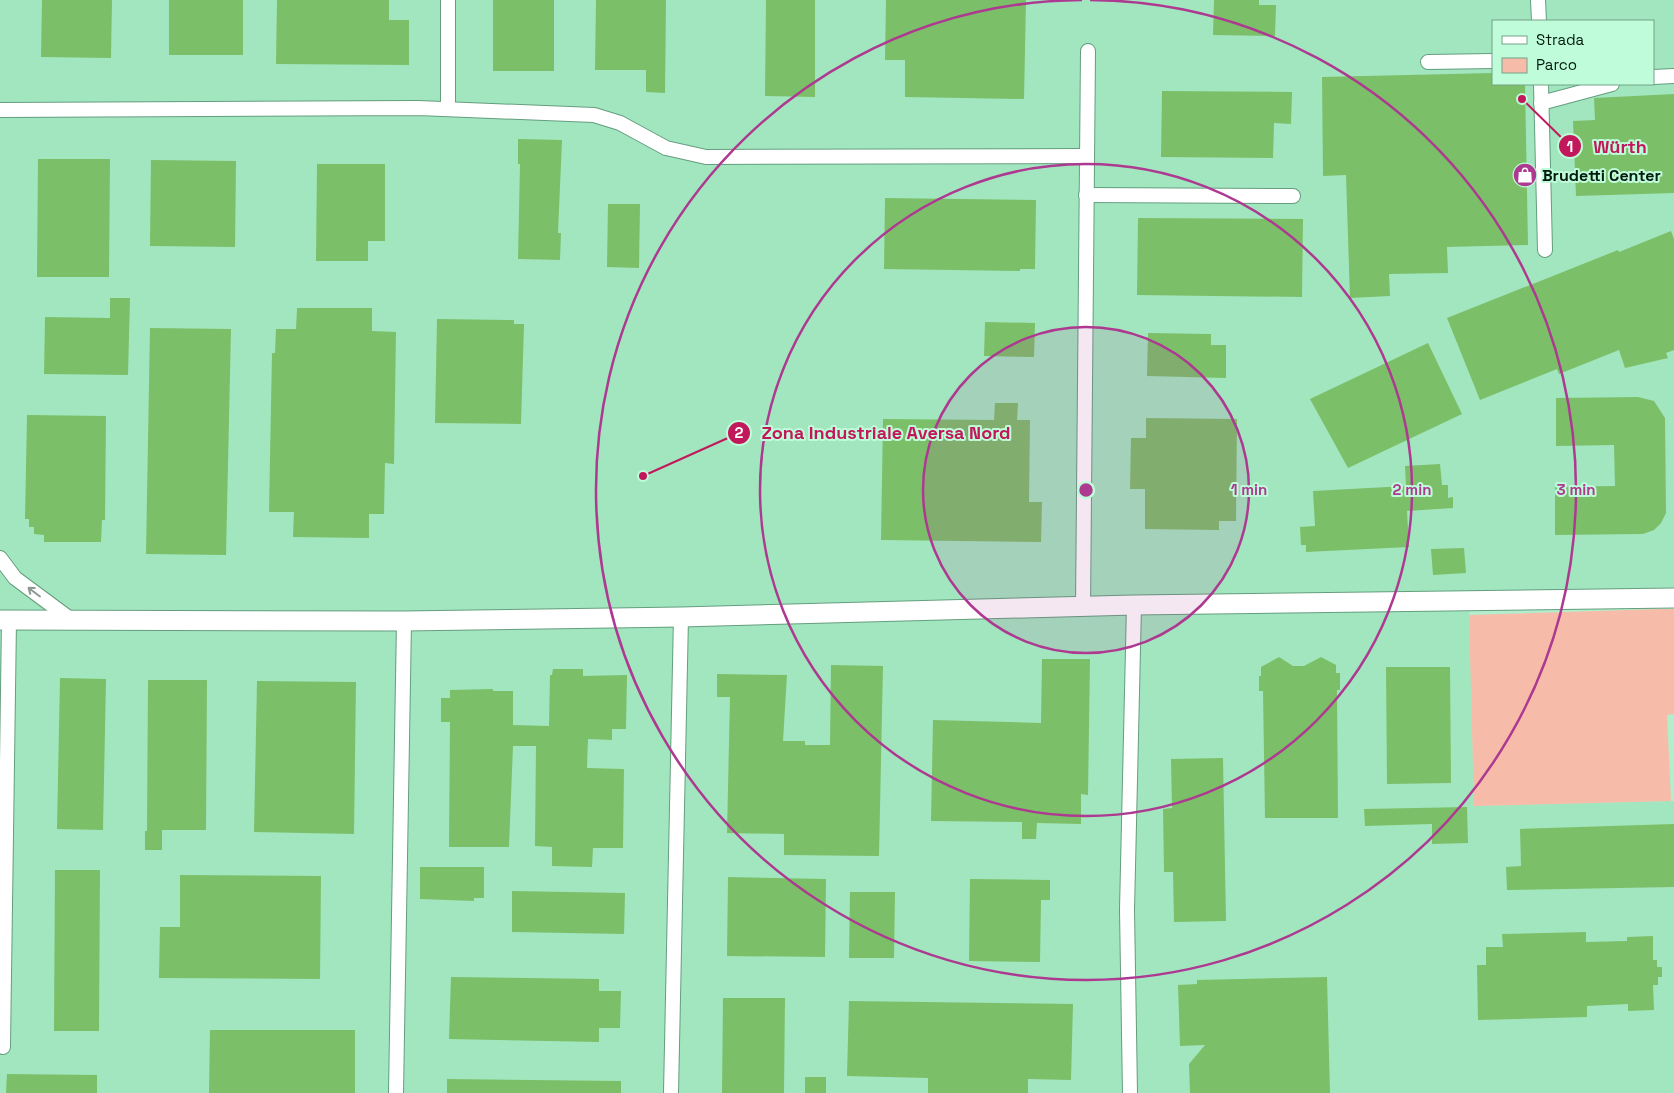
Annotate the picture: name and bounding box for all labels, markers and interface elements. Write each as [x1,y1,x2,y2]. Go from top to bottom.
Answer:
legend [1492,20,1654,85]
text: Strada [1536,30,1585,49]
text: Parco [1536,55,1577,74]
callout: Würth [1558,130,1657,163]
text: Würth [1593,135,1647,158]
text: 1 [1567,137,1573,156]
shop icon: Brudetti Center [1512,162,1538,188]
place label: Brudetti Center [1542,165,1661,186]
callout: Zona Industriale Aversa Nord [727,417,1021,450]
text: Zona Industriale Aversa Nord [762,421,1010,444]
text: 2 [735,423,744,442]
text: 1 min [1231,480,1267,499]
text: 2 min [1393,480,1431,499]
text: 3 min [1557,480,1595,499]
centre of rings [1077,481,1095,499]
one-way arrow [27,587,41,597]

